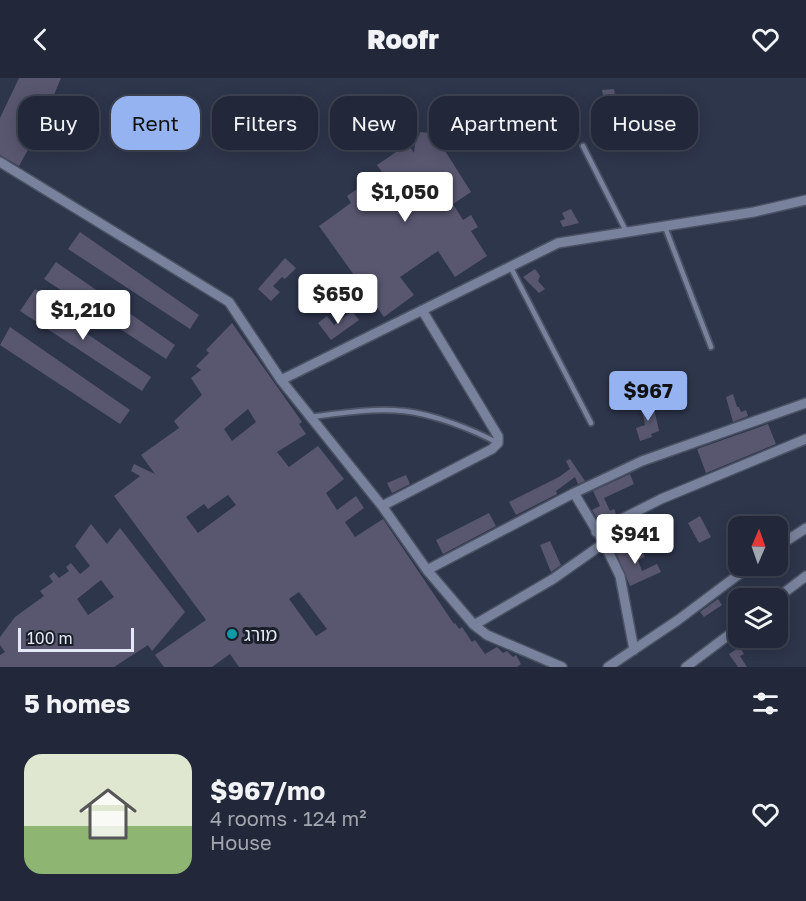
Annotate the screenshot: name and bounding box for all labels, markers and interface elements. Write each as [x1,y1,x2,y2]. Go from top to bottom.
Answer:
icon: back [24,23,57,56]
text: Roofr [367,23,439,55]
icon: heart [749,23,782,56]
chip: Buy [18,96,99,150]
chip: Rent [111,96,200,150]
chip: Filters [212,96,318,150]
chip: New [330,96,417,150]
chip: Apartment [429,96,579,150]
chip: House [591,96,698,150]
pin: $1,050 [356,172,454,223]
text: $1,050 [371,179,439,203]
pin: $650 [302,274,374,325]
text: $650 [312,281,364,305]
pin: $1,210 [34,290,132,341]
text: $1,210 [50,297,116,321]
pin: $967 [612,371,684,422]
text: $967 [623,378,673,402]
pin: $941 [599,514,671,565]
north arrow [728,516,788,576]
map controls [728,516,788,648]
text: $941 [611,521,659,545]
button: layers [728,588,788,648]
place label: מורג [244,623,277,645]
scale bar [18,625,134,652]
marker: מורג [225,627,239,641]
text: 100 m [27,628,73,648]
icon: filters [749,687,782,720]
text: 5 homes [24,688,130,719]
text: $967/mo [210,775,325,806]
icon: home [72,778,144,850]
icon: heart [749,798,782,831]
text: 4 rooms · 124 m² [210,806,367,830]
text: House [210,830,272,854]

